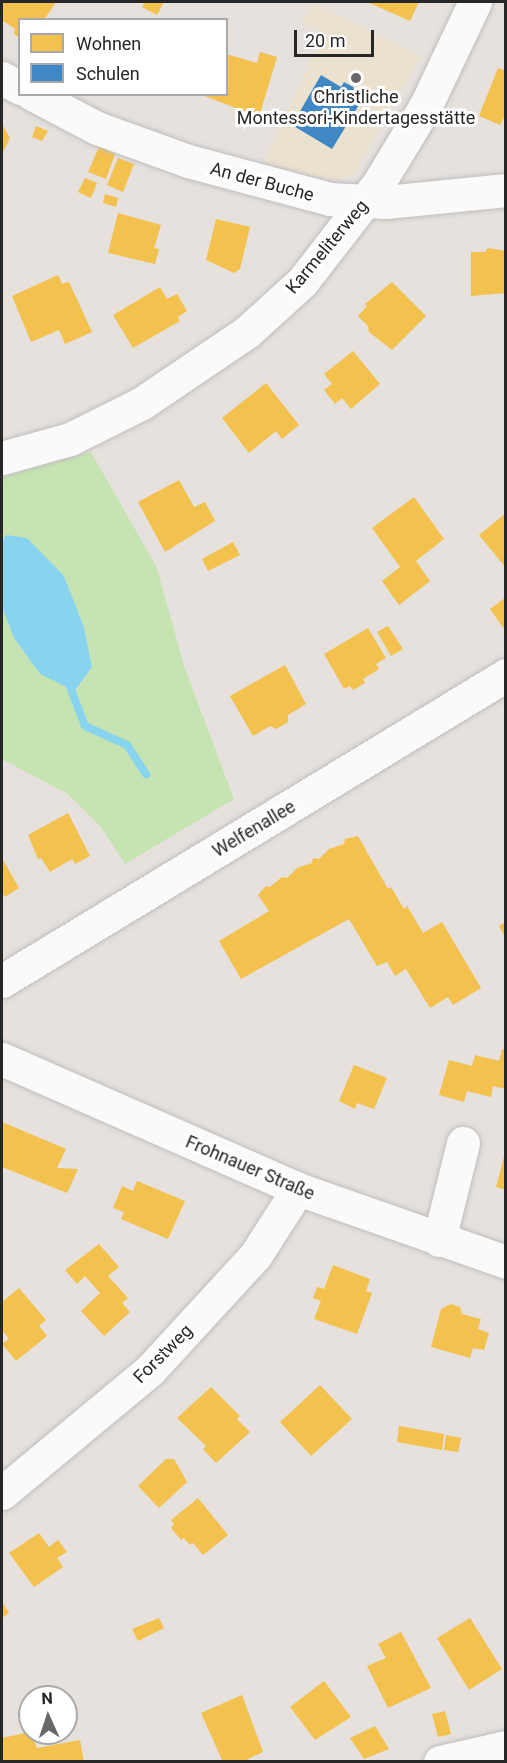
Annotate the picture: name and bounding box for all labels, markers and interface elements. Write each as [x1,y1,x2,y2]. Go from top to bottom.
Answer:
legend [18,18,228,96]
scale bar [297,18,376,56]
text: 20 m [305,30,345,51]
text: Wohnen [76,33,141,54]
text: Schulen [76,63,140,84]
marker: Christliche Montessori-Kindertagesstätte [349,71,363,85]
place label: Christliche Montessori-Kindertagesstätte [237,87,475,130]
street label: An der Buche [208,158,316,206]
street label: Karmeliterweg [281,196,373,298]
street label: Welfenallee [209,796,299,862]
street label: Frohnauer Straße [182,1131,318,1205]
street label: Forstweg [129,1320,197,1388]
north arrow [18,1685,78,1745]
text: N [41,1689,53,1708]

